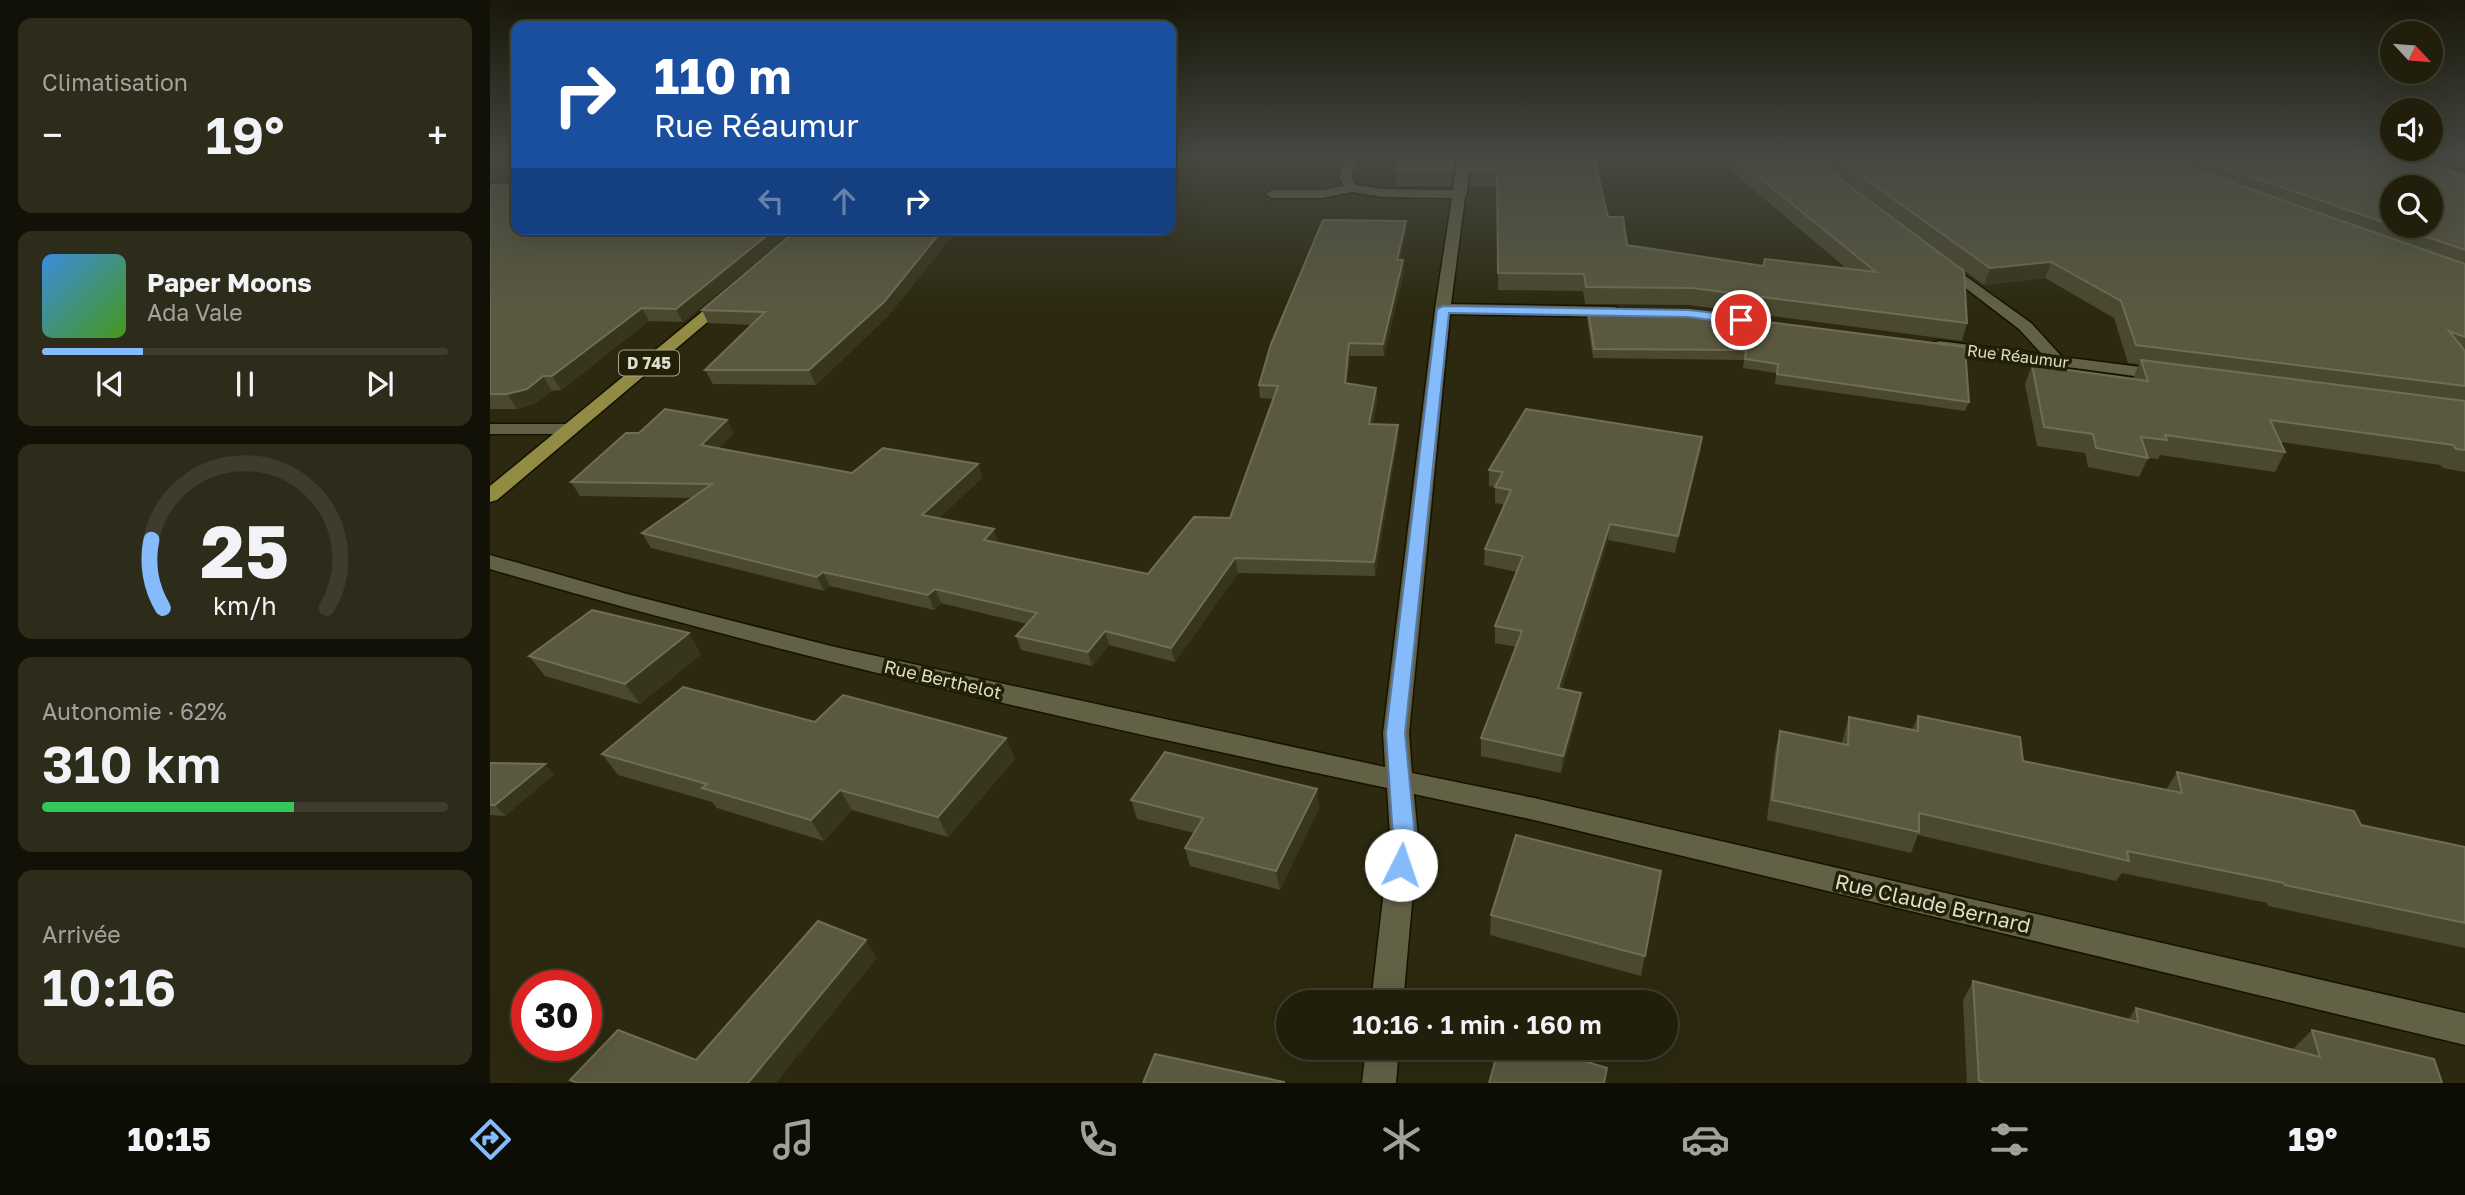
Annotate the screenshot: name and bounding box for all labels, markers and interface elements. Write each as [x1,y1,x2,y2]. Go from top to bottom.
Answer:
north arrow [2380,21,2443,84]
map controls [2380,21,2443,238]
text: 110 m [654,46,791,105]
icon: right [539,49,630,140]
text: Climatisation [42,68,188,96]
button: sound [2380,98,2443,161]
text: 19° [206,103,284,165]
text: Rue Réaumur [654,106,859,144]
text: − [42,112,63,157]
text: + [427,112,448,157]
button: search [2380,175,2443,238]
icon: left [752,182,790,220]
icon: ahead [825,182,863,220]
icon: right [898,182,936,220]
text: Paper Moons [147,267,312,298]
pin [1711,290,1771,350]
text: Ada Vale [147,298,243,326]
icon: arrive [1722,301,1760,339]
street label: Rue Réaumur [1966,340,2070,372]
road number: D 745 [619,350,679,376]
icon: previous [91,365,129,403]
icon: pause [226,365,264,403]
icon: next [361,365,399,403]
text: 25 [201,507,289,594]
text: km/h [213,589,277,620]
street label: Rue Berthelot [882,655,1004,703]
text: Autonomie · 62% [42,697,227,725]
text: 310 km [42,732,221,794]
position arrow [1364,828,1438,902]
street label: Rue Claude Bernard [1833,868,2033,938]
text: Arrivée [42,920,121,948]
text: 10:16 [42,955,176,1017]
speed limit sign: 30 [511,970,602,1061]
text: 10:16 · 1 min · 160 m [1352,1009,1602,1040]
icon: directions [466,1115,515,1164]
icon: music [769,1115,818,1164]
icon: phone [1073,1115,1122,1164]
icon: climate [1377,1115,1426,1164]
icon: car [1681,1115,1730,1164]
icon: filters [1985,1115,2034,1164]
text: 10:15 [127,1120,211,1158]
text: 19° [2288,1120,2338,1158]

